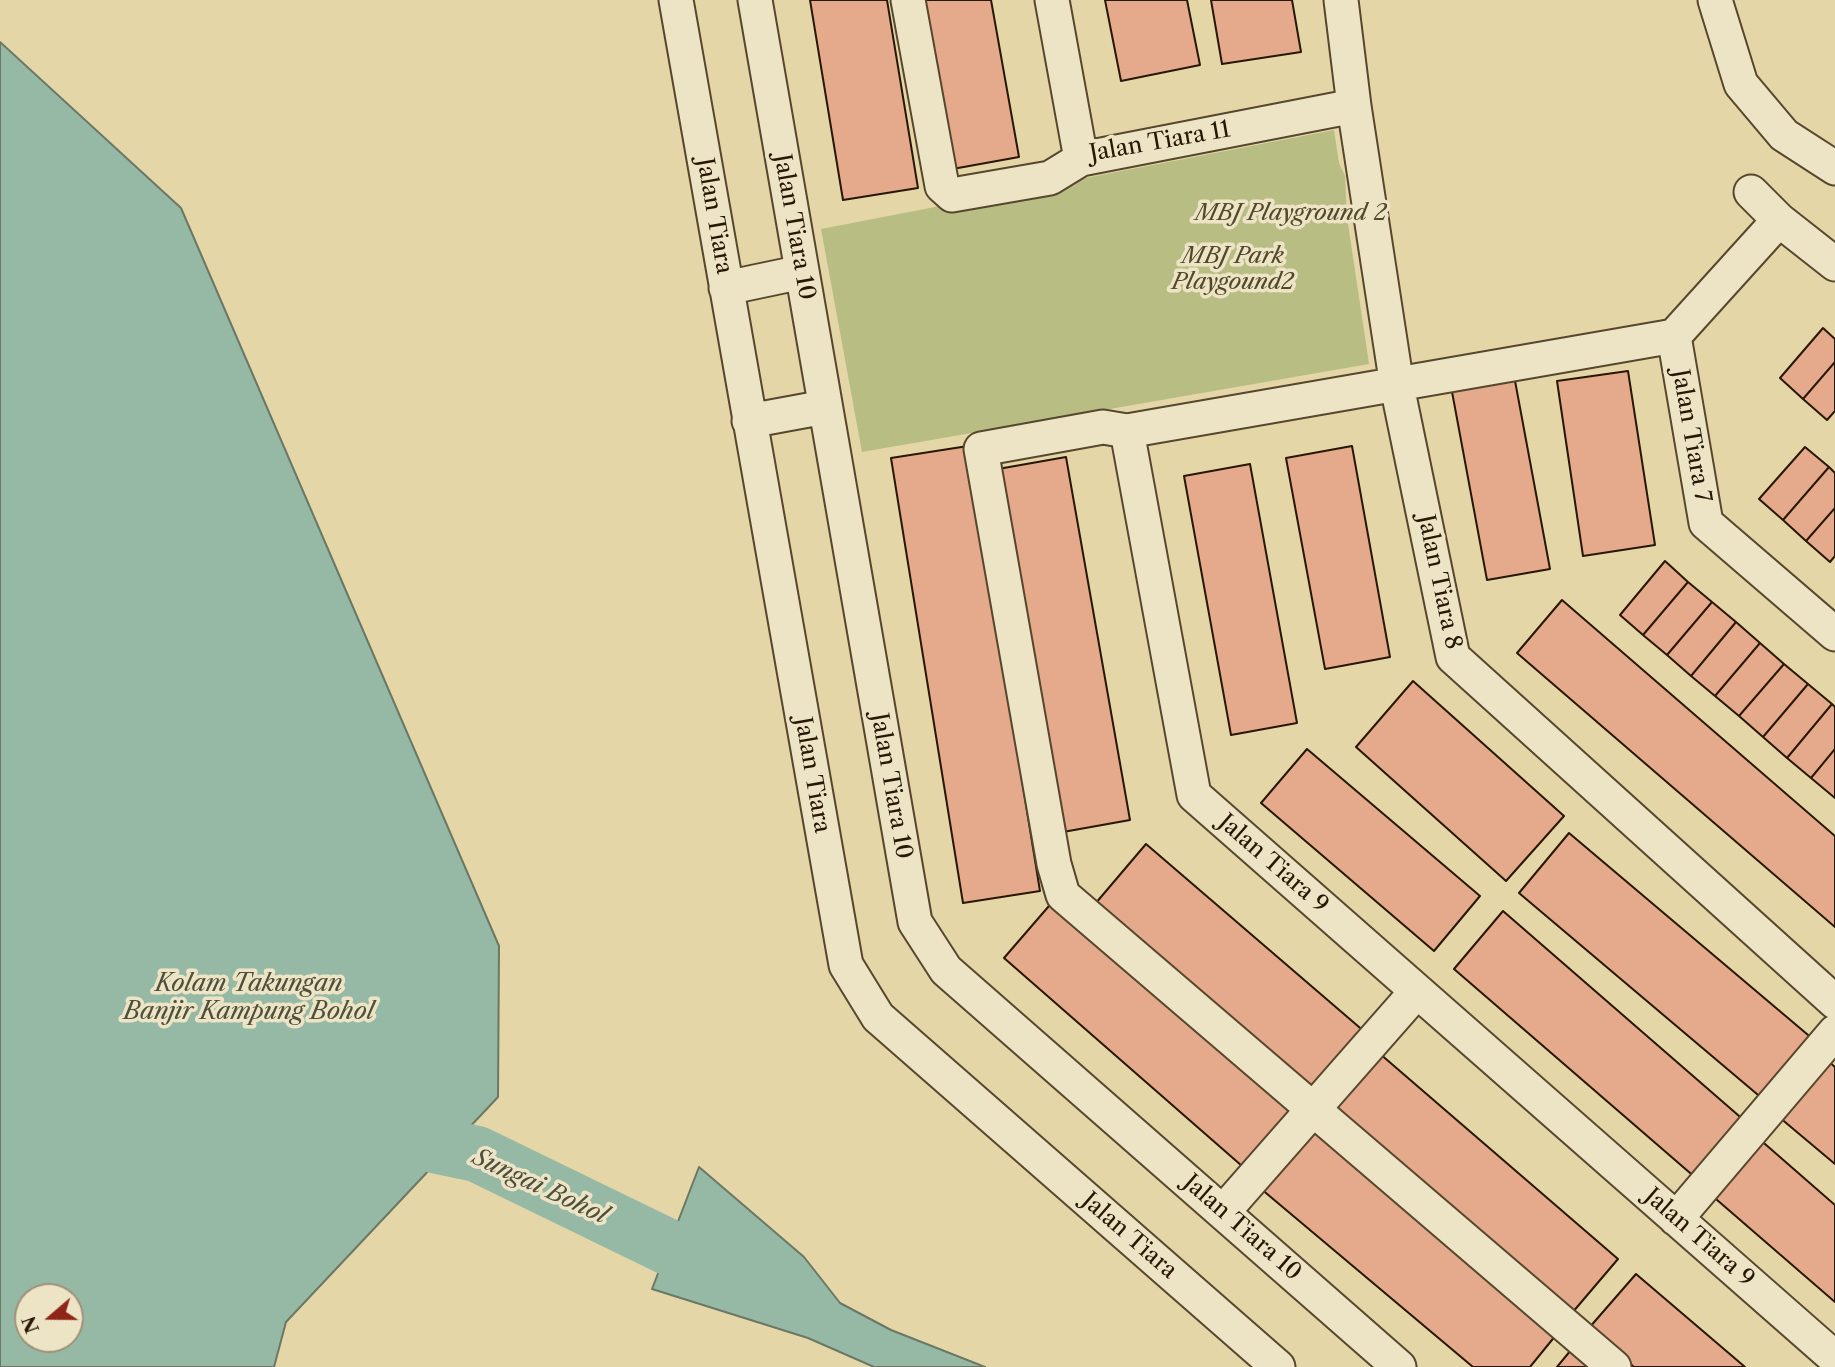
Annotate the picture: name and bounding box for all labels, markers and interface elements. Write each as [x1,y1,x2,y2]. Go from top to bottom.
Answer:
street label: Jalan Tiara 11 [1087,116,1233,168]
street label: Jalan Tiara 10 [768,152,820,302]
street label: Jalan Tiara [690,156,738,276]
park label: MBJ Playground 2 [1195,199,1387,227]
park label: MBJ Park Playgound2 [1172,242,1294,296]
street label: Jalan Tiara 7 [1666,367,1716,505]
street label: Jalan Tiara 8 [1411,512,1467,652]
street label: Jalan Tiara 10 [865,711,917,861]
street label: Jalan Tiara [788,715,836,835]
street label: Jalan Tiara 9 [1212,809,1334,919]
water label: Kolam Takungan Banjir Kampung Bohol [124,970,374,1026]
water label: Sungai Bohol [468,1143,612,1231]
street label: Jalan Tiara 10 [1177,1169,1307,1287]
street label: Jalan Tiara 9 [1638,1183,1760,1293]
street label: Jalan Tiara [1076,1187,1182,1285]
north arrow [14,1283,84,1353]
text: N [17,1313,44,1336]

